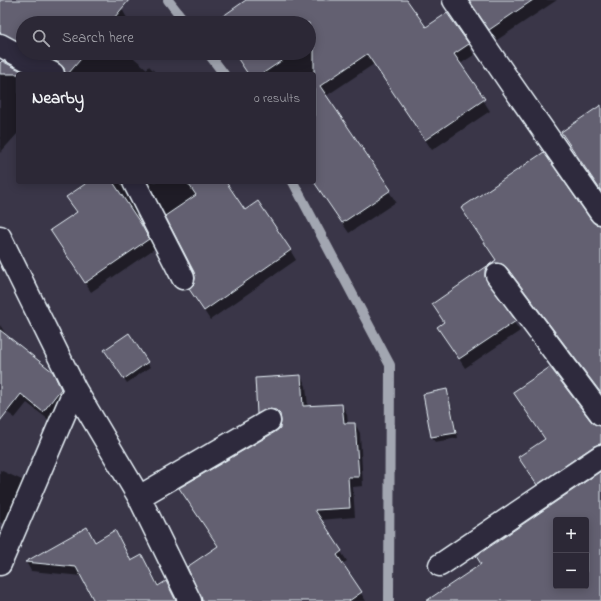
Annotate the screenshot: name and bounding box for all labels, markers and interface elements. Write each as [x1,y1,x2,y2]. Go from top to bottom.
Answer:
search box [16,16,316,60]
icon: search [30,27,52,49]
text: Search here [62,27,134,49]
text: Nearby [32,86,84,111]
text: 0 results [254,89,300,108]
map controls [553,517,589,589]
button: + [553,517,589,553]
button: − [553,553,589,589]

